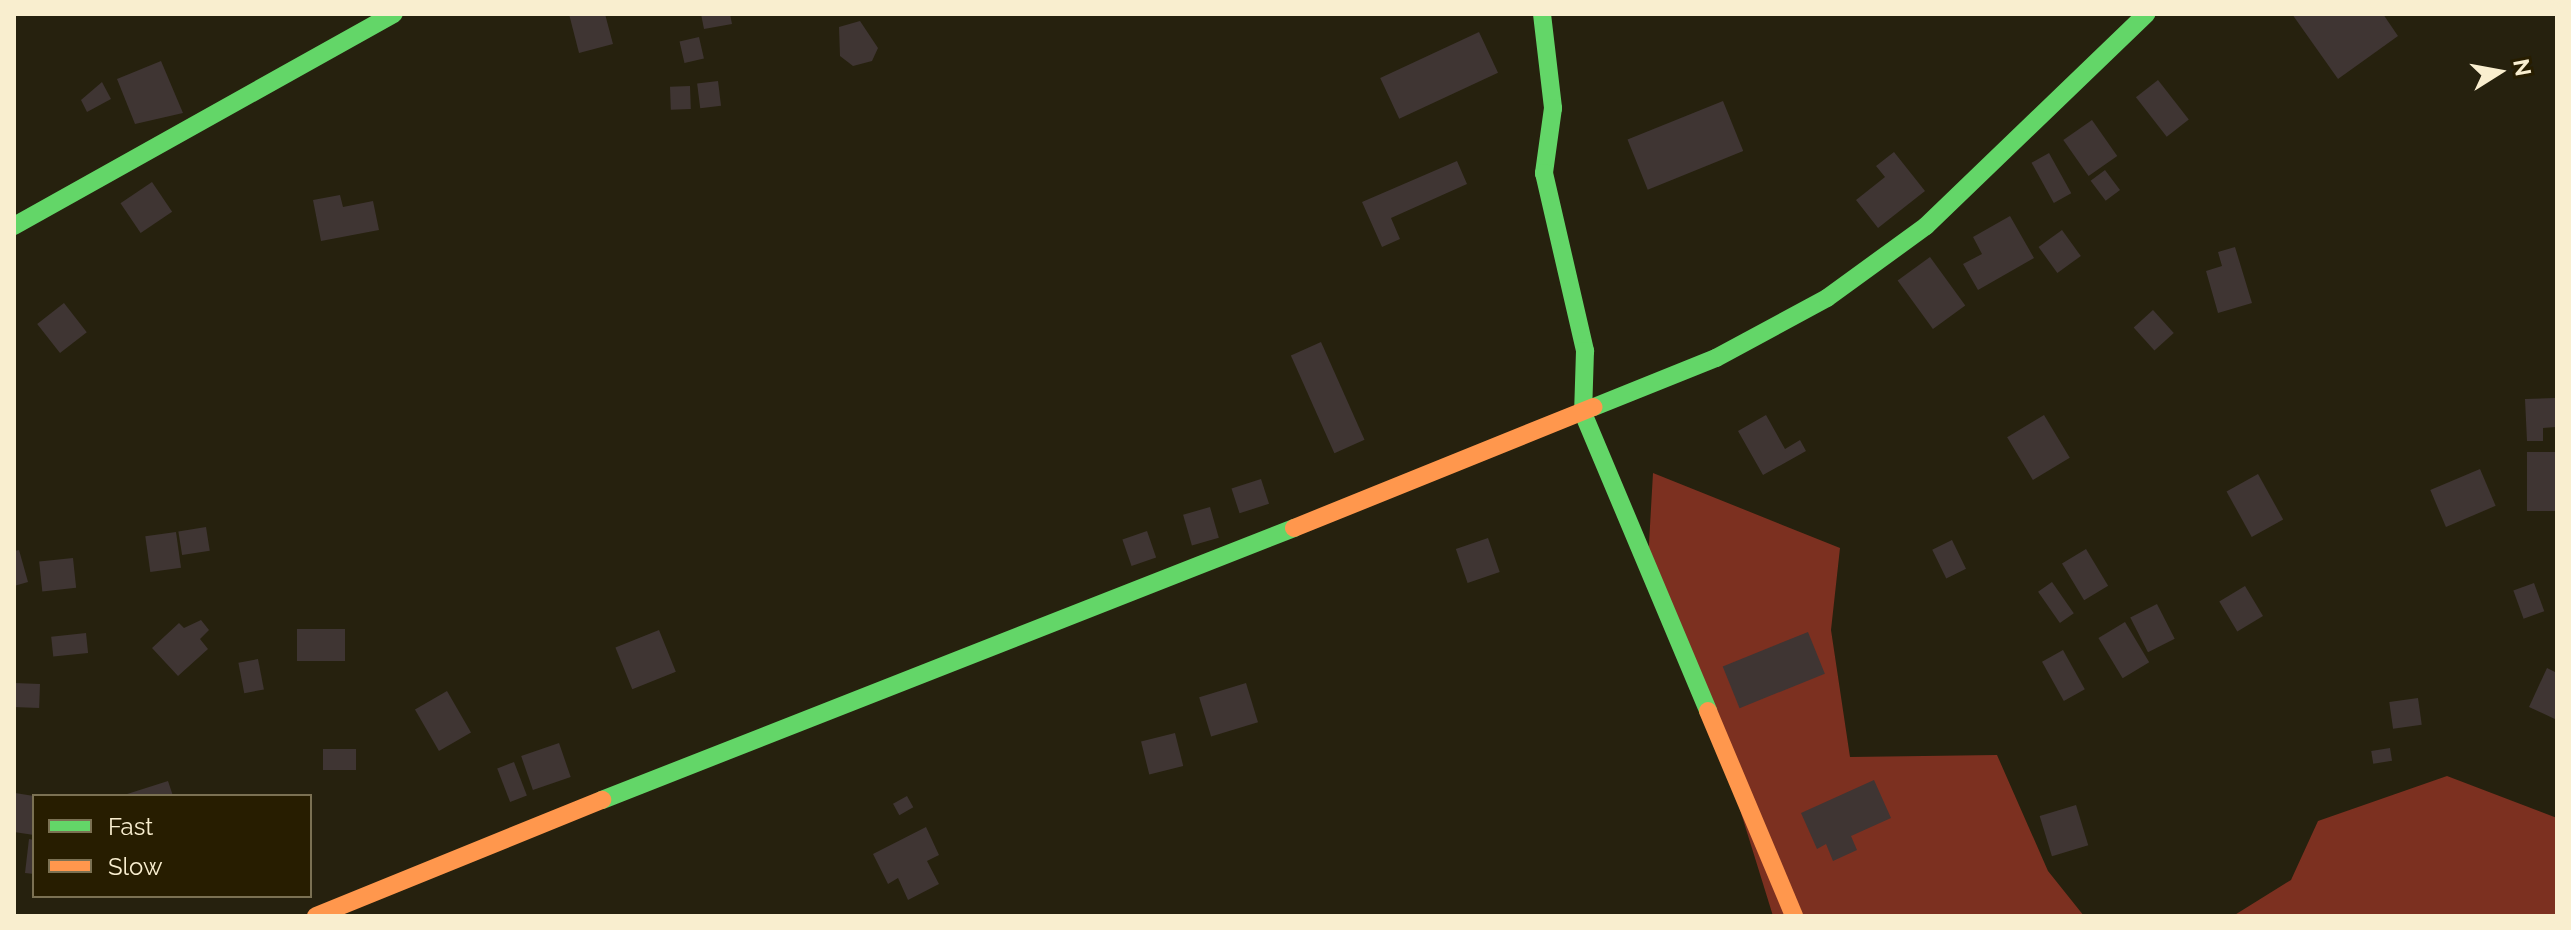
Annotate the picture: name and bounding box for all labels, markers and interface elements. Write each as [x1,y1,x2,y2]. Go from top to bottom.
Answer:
north arrow [2459,32,2539,112]
text: N [2508,57,2537,78]
legend [32,794,312,898]
text: Fast [108,812,153,841]
text: Slow [108,852,162,881]

